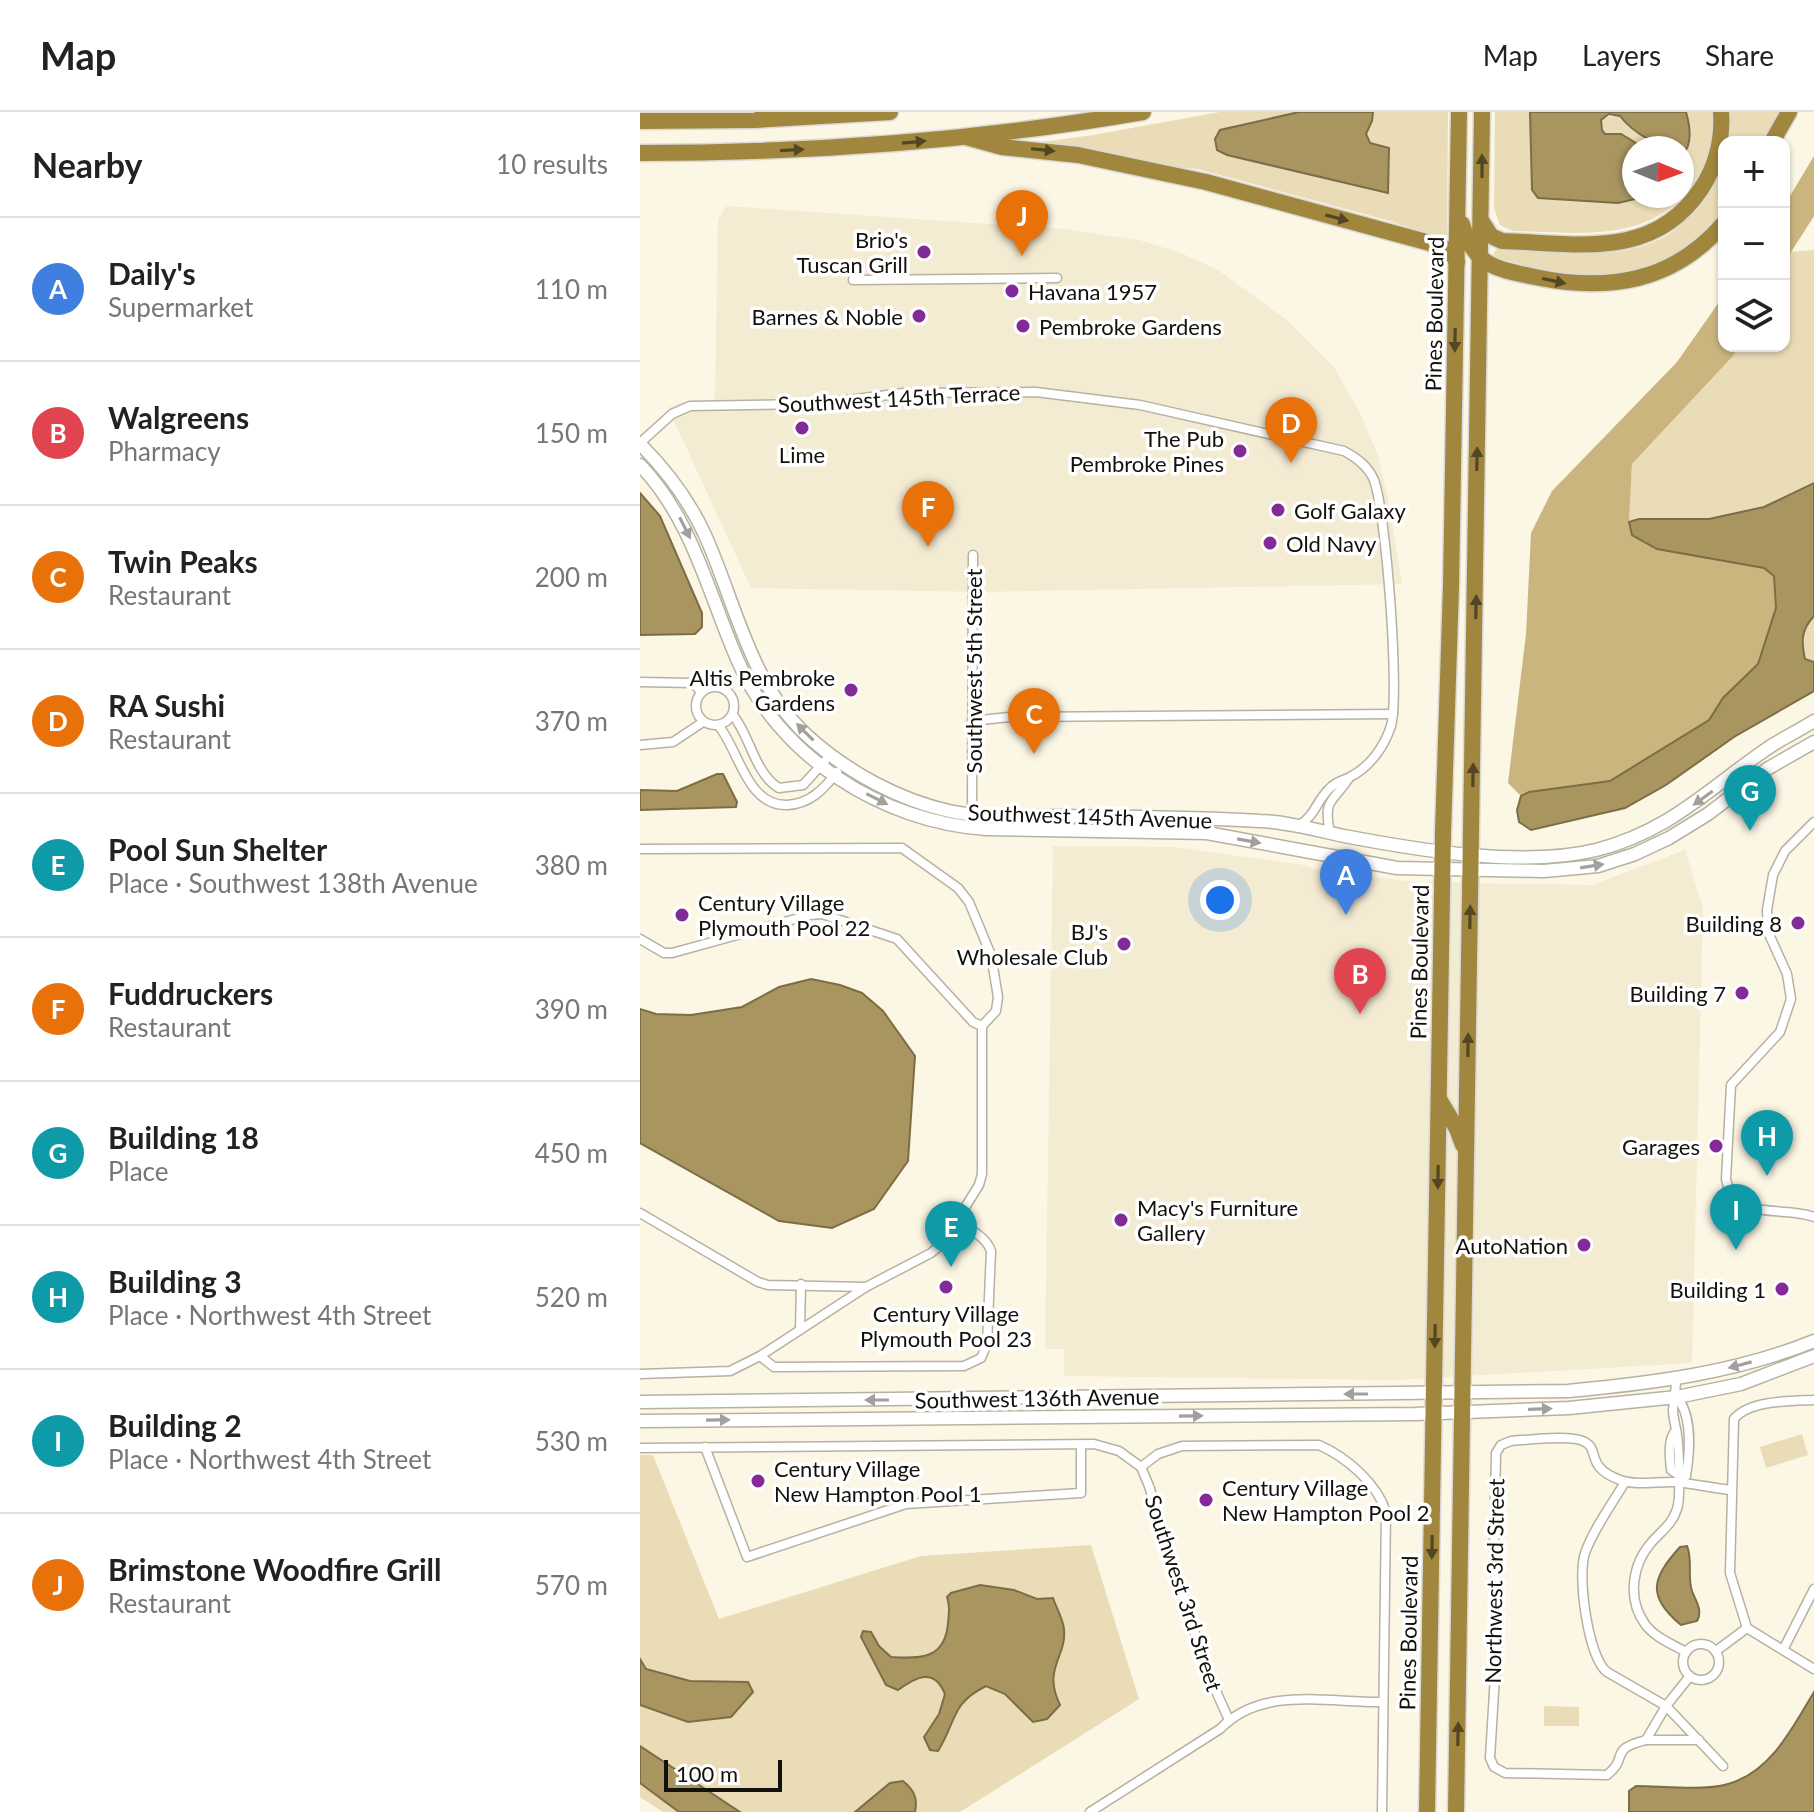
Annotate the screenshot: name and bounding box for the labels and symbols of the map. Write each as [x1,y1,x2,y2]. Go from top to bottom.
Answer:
one-way arrow [902,135,927,148]
north arrow [1622,136,1694,208]
one-way arrow [780,143,805,156]
one-way arrow [1031,144,1056,157]
one-way arrow [1476,153,1488,178]
pin: J [996,190,1048,256]
one-way arrow [1326,212,1350,225]
place label: Brio's Tuscan Grill [797,226,908,278]
street label: Pines Boulevard [1419,236,1449,392]
marker: Brio's Tuscan Grill [915,243,933,261]
one-way arrow [1542,275,1567,288]
place label: Havana 1957 [1028,278,1157,305]
marker: Havana 1957 [1003,282,1021,300]
place label: Barnes & Noble [752,303,903,330]
marker: Barnes & Noble [910,307,928,325]
place label: Pembroke Gardens [1039,313,1222,340]
marker: Pembroke Gardens [1014,317,1032,335]
one-way arrow [1449,328,1462,353]
street label: Southwest 145th Terrace [777,378,1021,418]
pin: D [1265,397,1317,463]
marker: Lime [793,419,811,437]
place label: The Pub Pembroke Pines [1070,425,1224,477]
place label: Lime [779,441,825,468]
marker: The Pub Pembroke Pines [1231,442,1249,460]
one-way arrow [1471,446,1484,471]
pin: F [902,481,954,547]
place label: Golf Galaxy [1294,497,1407,524]
marker: Golf Galaxy [1269,501,1287,519]
one-way arrow [678,517,691,540]
place label: Old Navy [1286,530,1377,557]
marker: Old Navy [1261,534,1279,552]
street label: Southwest 5th Street [960,568,987,773]
one-way arrow [1470,594,1482,619]
place label: Altis Pembroke Gardens [689,664,835,716]
marker: Altis Pembroke Gardens [842,681,860,699]
pin: C [1008,688,1060,754]
one-way arrow [796,723,815,742]
one-way arrow [1467,762,1479,787]
pin: G [1724,765,1776,831]
one-way arrow [1692,790,1714,806]
one-way arrow [866,792,889,806]
street label: Southwest 145th Avenue [967,798,1213,834]
one-way arrow [1237,835,1262,847]
pin: A [1320,849,1372,915]
one-way arrow [1580,859,1605,871]
your location [1200,880,1240,920]
street label: Pines Boulevard [1404,884,1434,1040]
place label: Century Village Plymouth Pool 22 [698,889,870,941]
one-way arrow [1464,904,1477,929]
marker: Century Village Plymouth Pool 22 [673,906,691,924]
place label: Building 8 [1686,910,1782,937]
marker: Building 8 [1789,914,1807,932]
place label: BJ's Wholesale Club [956,918,1108,970]
marker: BJ's Wholesale Club [1115,935,1133,953]
pin: B [1334,948,1386,1014]
place label: Building 7 [1630,980,1726,1007]
marker: Building 7 [1733,984,1751,1002]
one-way arrow [1462,1032,1474,1057]
pin: H [1741,1110,1793,1176]
place label: Garages [1622,1133,1700,1160]
marker: Garages [1707,1137,1725,1155]
one-way arrow [1431,1165,1444,1190]
pin: I [1710,1184,1762,1250]
place label: Macy's Furniture Gallery [1137,1194,1298,1246]
pin: E [925,1201,977,1267]
marker: Macy's Furniture Gallery [1112,1211,1130,1229]
place label: AutoNation [1456,1232,1568,1259]
marker: AutoNation [1575,1236,1593,1254]
place label: Building 1 [1670,1276,1766,1303]
marker: Century Village Plymouth Pool 23 [937,1278,955,1296]
marker: Building 1 [1773,1280,1791,1298]
place label: Century Village Plymouth Pool 23 [860,1300,1032,1352]
one-way arrow [1428,1324,1441,1349]
one-way arrow [1728,1360,1753,1372]
street label: Southwest 136th Avenue [914,1382,1160,1414]
one-way arrow [1343,1387,1368,1400]
one-way arrow [864,1394,889,1406]
one-way arrow [1528,1403,1553,1416]
one-way arrow [1179,1410,1204,1422]
one-way arrow [706,1414,731,1426]
place label: Century Village New Hampton Pool 1 [774,1455,981,1507]
marker: Century Village New Hampton Pool 1 [749,1472,767,1490]
place label: Century Village New Hampton Pool 2 [1222,1474,1429,1526]
street label: Northwest 3rd Street [1479,1478,1509,1684]
street label: Southwest 3rd Street [1140,1491,1229,1695]
marker: Century Village New Hampton Pool 2 [1197,1491,1215,1509]
one-way arrow [1425,1535,1438,1560]
street label: Pines Boulevard [1393,1555,1423,1711]
one-way arrow [1451,1721,1464,1746]
scale bar [664,1756,782,1792]

